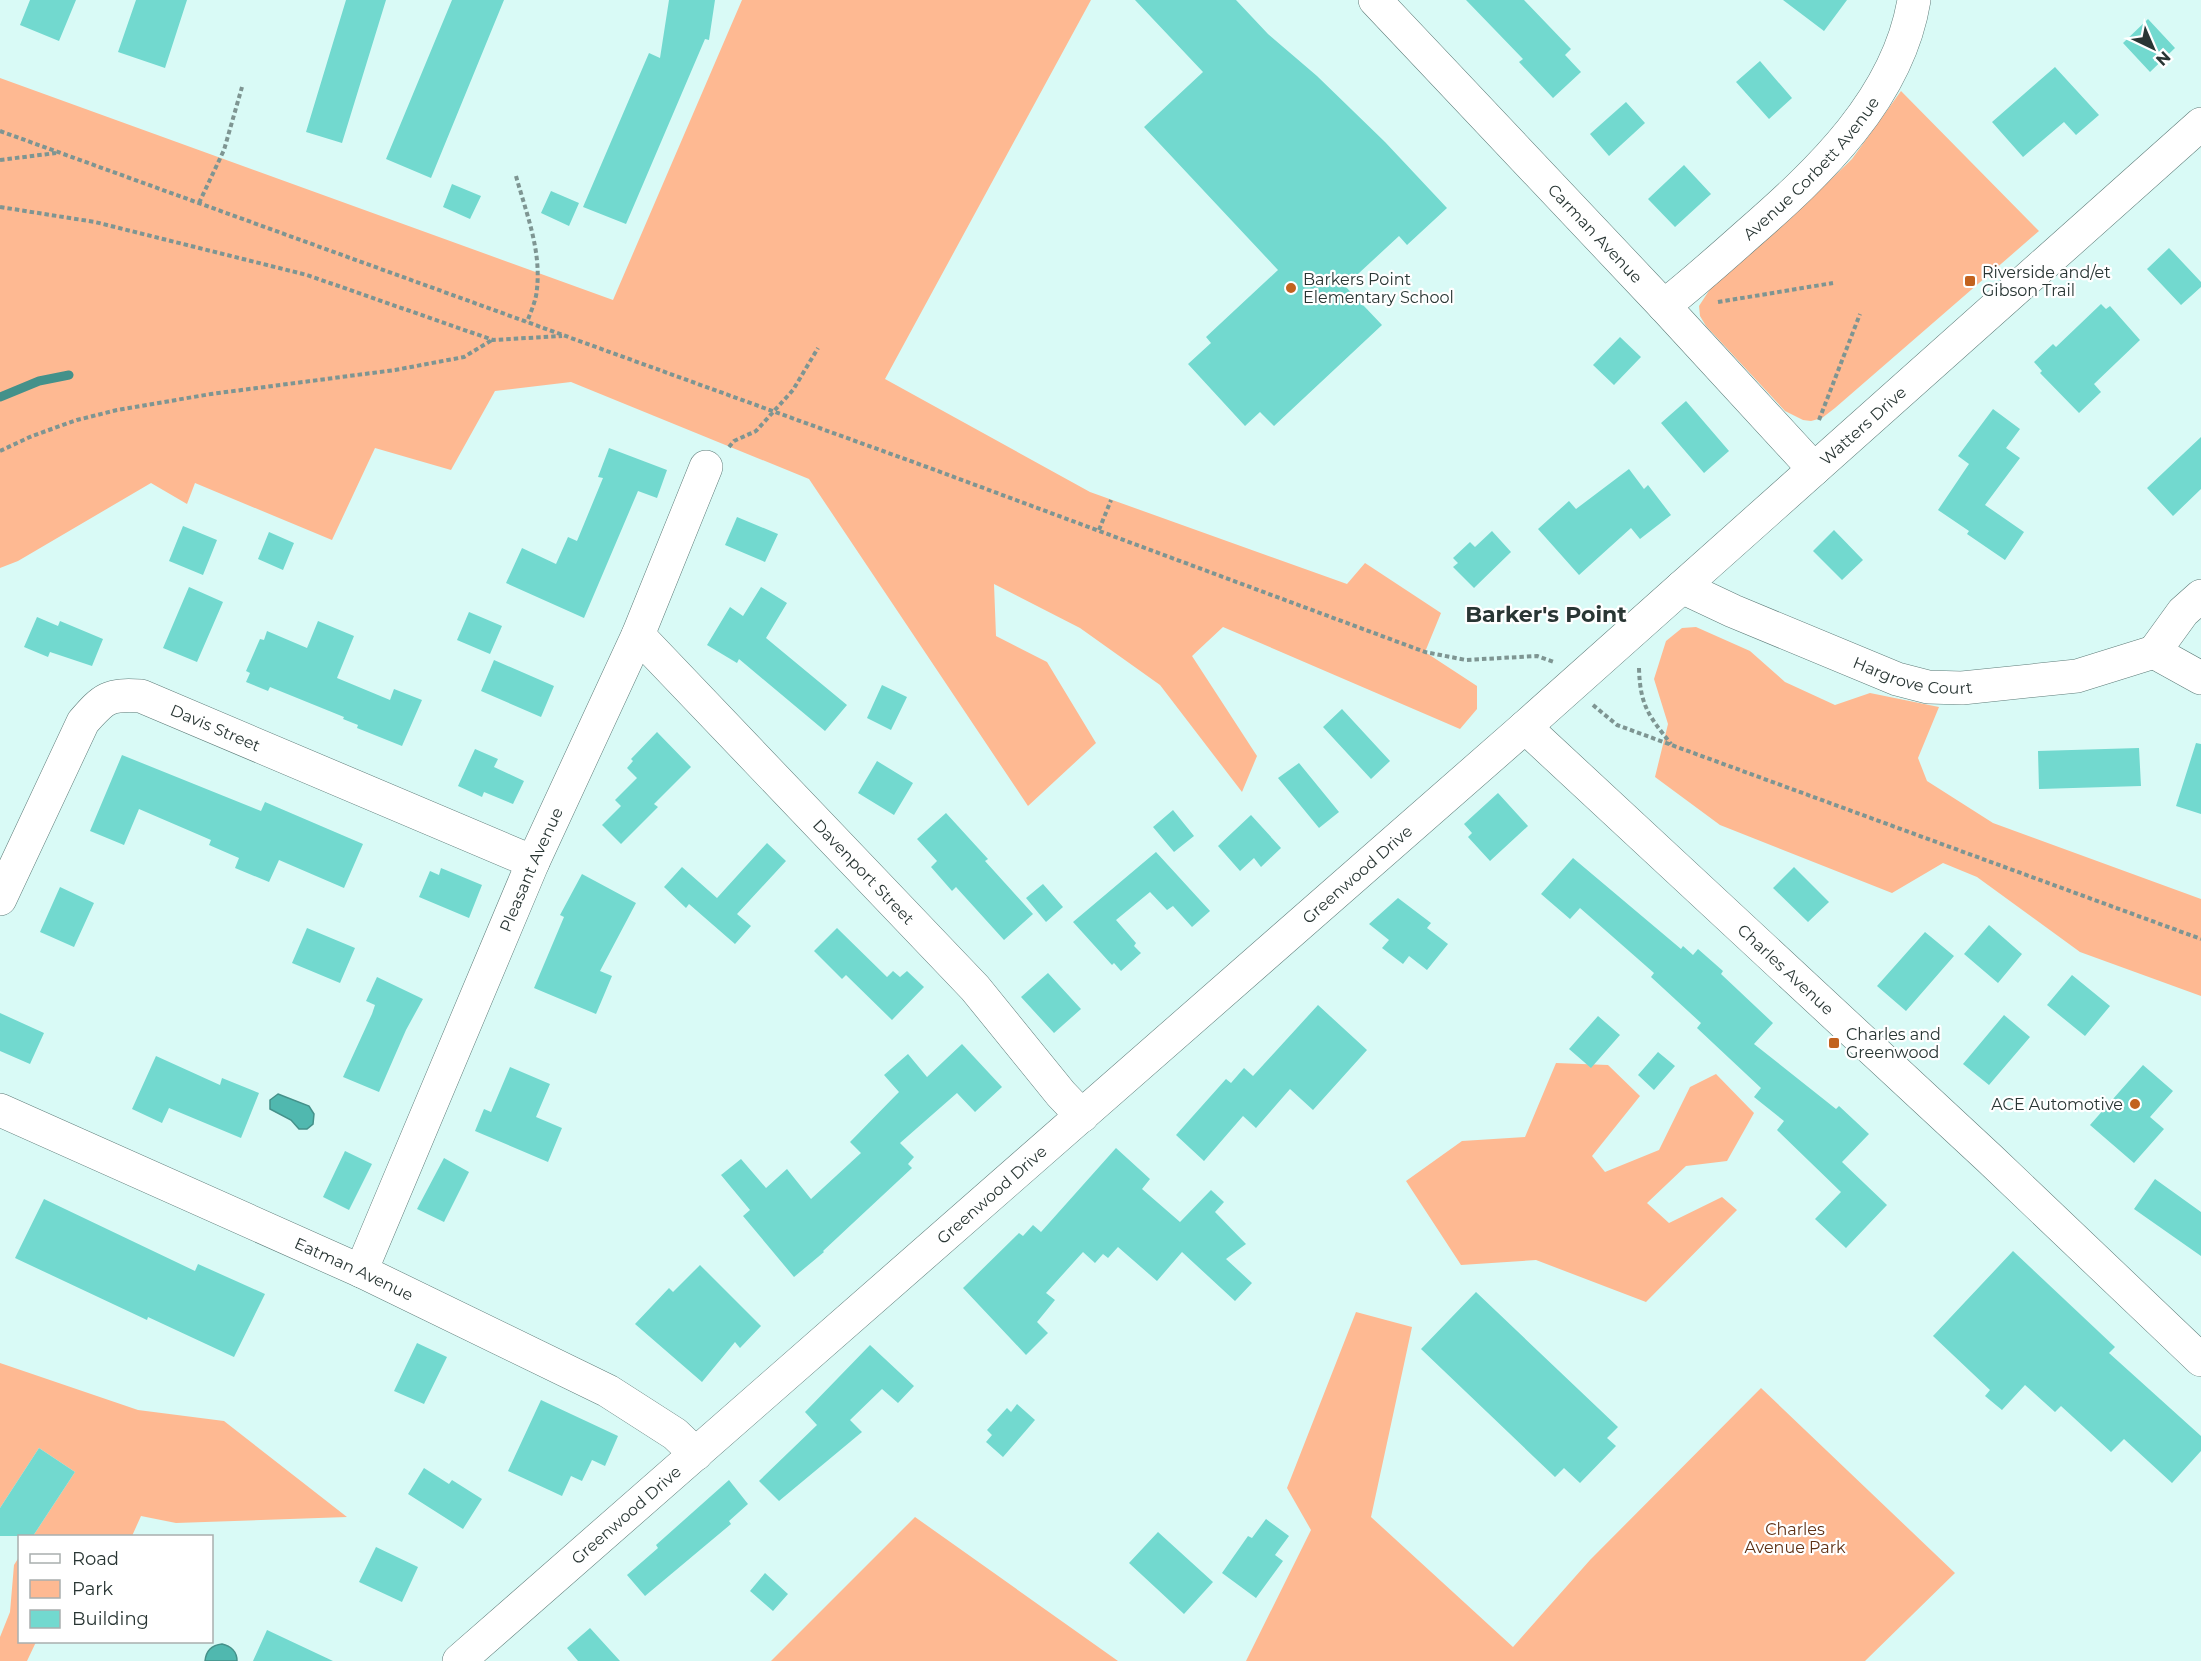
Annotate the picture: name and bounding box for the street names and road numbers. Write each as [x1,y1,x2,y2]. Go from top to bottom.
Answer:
street label: Avenue Corbett Avenue [1739,93,1883,244]
street label: Carman Avenue [1544,180,1647,287]
street label: Watters Drive [1816,382,1910,469]
street label: Hargrove Court [1851,652,1974,698]
street label: Davis Street [168,700,264,755]
street label: Pleasant Avenue [495,804,567,935]
street label: Davenport Street [809,815,919,928]
street label: Greenwood Drive [1298,821,1416,927]
street label: Charles Avenue [1734,920,1838,1019]
street label: Greenwood Drive [933,1141,1050,1248]
street label: Eatman Avenue [292,1233,416,1304]
street label: Greenwood Drive [567,1462,685,1568]

